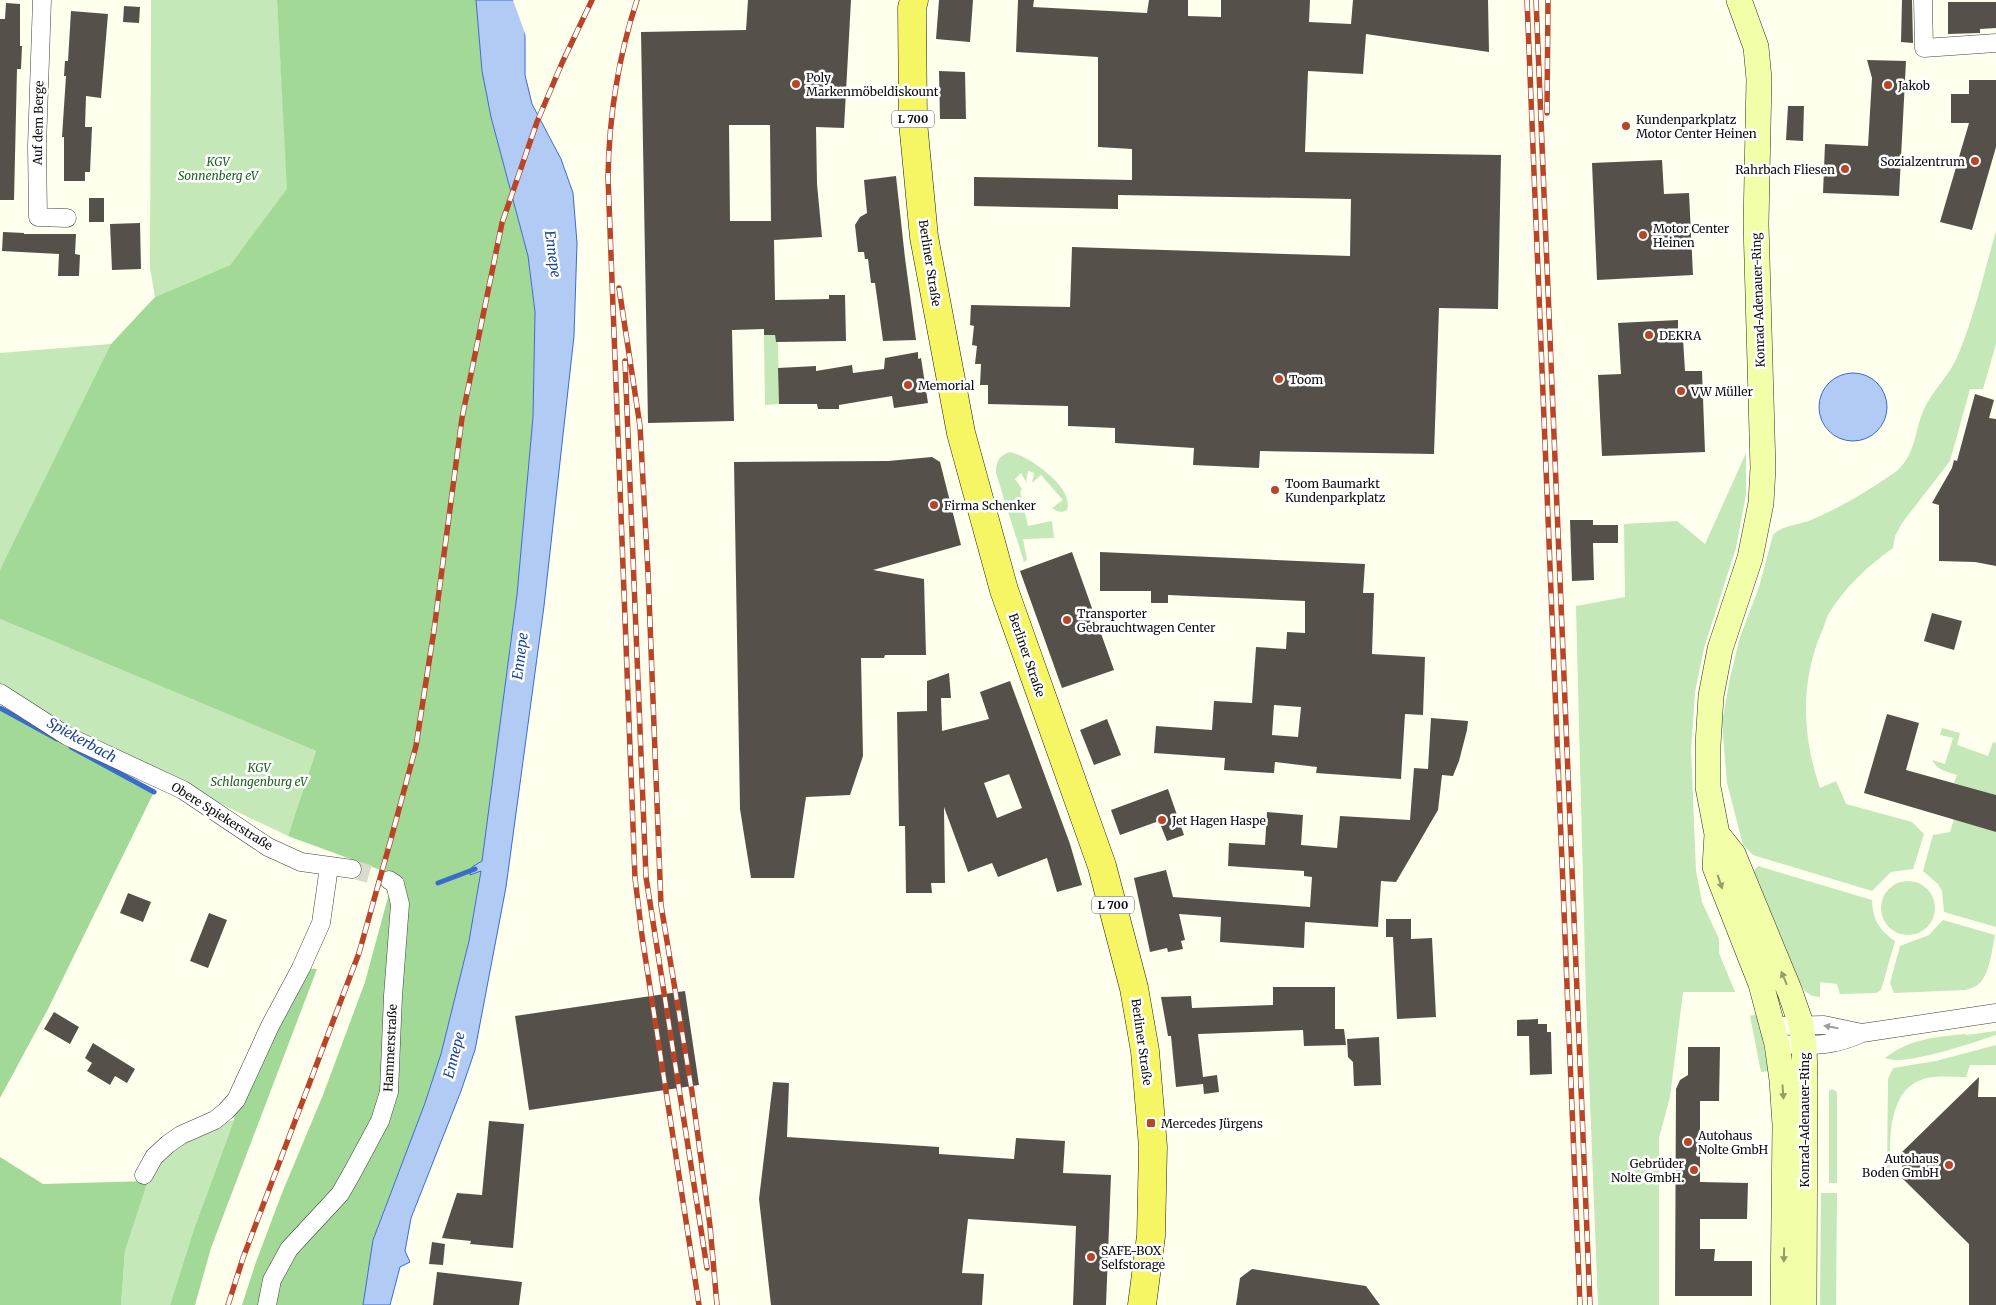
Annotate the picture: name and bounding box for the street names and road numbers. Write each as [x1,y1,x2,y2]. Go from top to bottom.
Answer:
street label: Auf dem Berge [30,81,46,166]
road number: L 700 [892,110,934,128]
street label: Berliner Straße [916,219,944,307]
street label: Konrad-Adenauer-Ring [1748,232,1768,368]
street label: Berliner Straße [1006,611,1048,699]
street label: Obere Spiekerstraße [169,779,275,853]
road number: L 700 [1092,896,1134,914]
street label: Berliner Straße [1128,998,1156,1086]
street label: Hammerstraße [380,1004,400,1092]
street label: Konrad-Adenauer-Ring [1797,1052,1812,1187]

